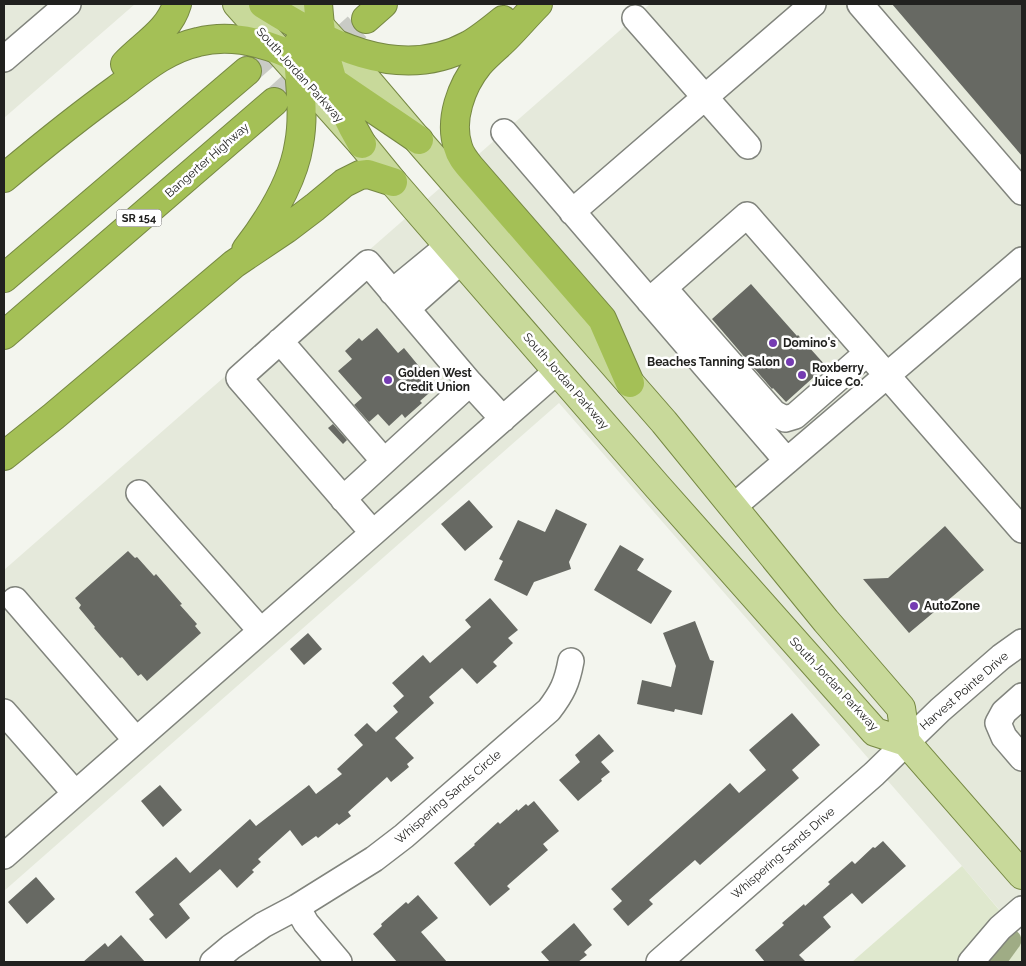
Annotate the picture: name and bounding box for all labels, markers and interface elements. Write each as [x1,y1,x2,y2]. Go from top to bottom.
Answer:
street label: South Jordan Parkway [254,25,347,126]
street label: Bangerter Highway [162,120,252,200]
road number: SR 154 [116,210,162,227]
street label: South Jordan Parkway [520,330,612,432]
place label: Domino's [783,336,836,350]
marker: Domino's [767,337,779,349]
place label: Beaches Tanning Salon [647,355,780,369]
marker: Beaches Tanning Salon [784,356,796,368]
place label: Roxberry Juice Co. [812,361,864,389]
place label: Golden West Credit Union [398,366,472,394]
marker: Roxberry Juice Co. [796,369,808,381]
marker: Golden West Credit Union [382,374,394,386]
place label: AutoZone [924,599,980,613]
marker: AutoZone [908,600,920,612]
street label: South Jordan Parkway [787,634,881,734]
street label: Harvest Pointe Drive [917,649,1011,733]
street label: Whispering Sands Circle [392,747,504,847]
street label: Whispering Sands Drive [728,804,838,902]

